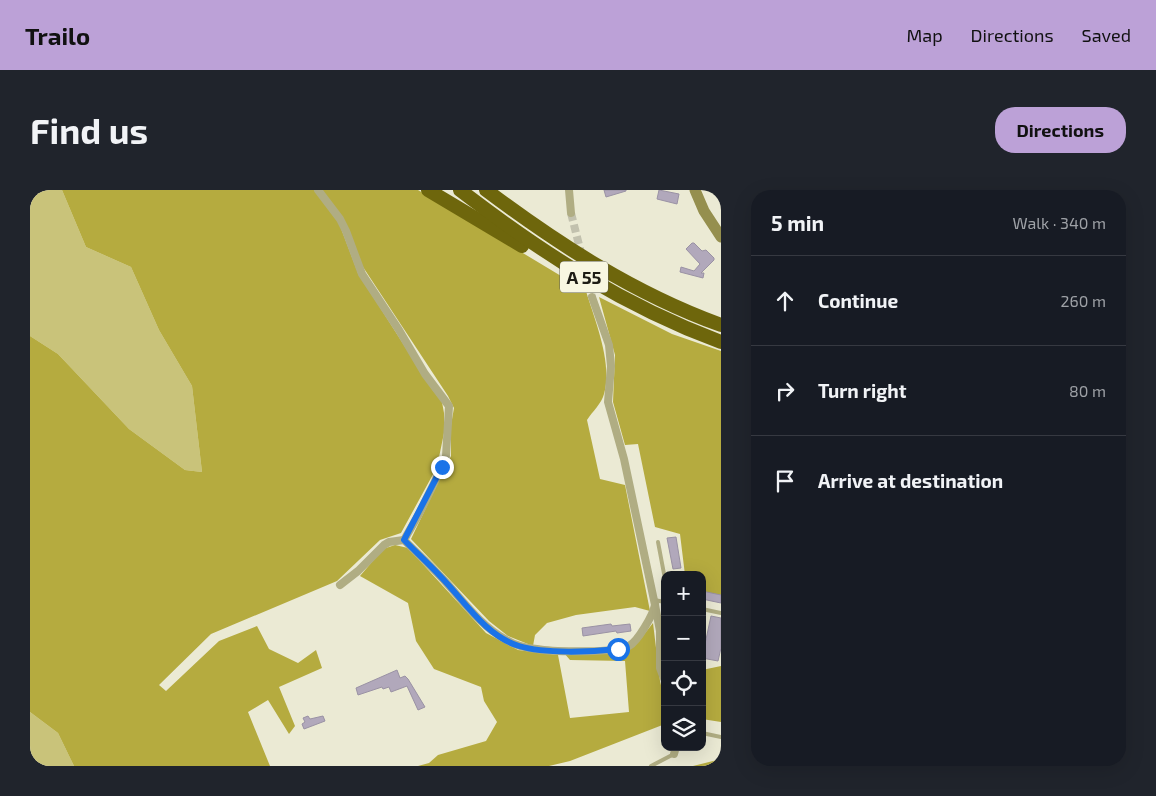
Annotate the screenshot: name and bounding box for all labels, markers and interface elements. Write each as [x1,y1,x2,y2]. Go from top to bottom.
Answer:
text: Trailo [25,21,90,50]
text: Map [906,24,943,46]
text: Directions [971,24,1054,46]
text: Saved [1082,24,1131,46]
button: Directions [995,107,1126,153]
text: Find us [30,109,148,151]
text: 5 min [771,210,824,235]
text: Walk · 340 m [1013,213,1106,232]
road number: A 55 [560,262,608,292]
icon: ahead [771,287,799,315]
text: Continue [818,289,898,312]
text: 260 m [1061,291,1106,310]
icon: right [771,377,799,405]
text: Turn right [818,379,906,402]
text: 80 m [1069,381,1106,400]
route end [431,456,454,479]
icon: arrive [771,467,799,495]
text: Arrive at destination [818,469,1003,492]
map controls [661,571,706,751]
button: + [661,571,706,616]
button: − [661,616,706,661]
route start [607,638,630,661]
button: locate [661,661,706,706]
button: layers [661,706,706,751]

